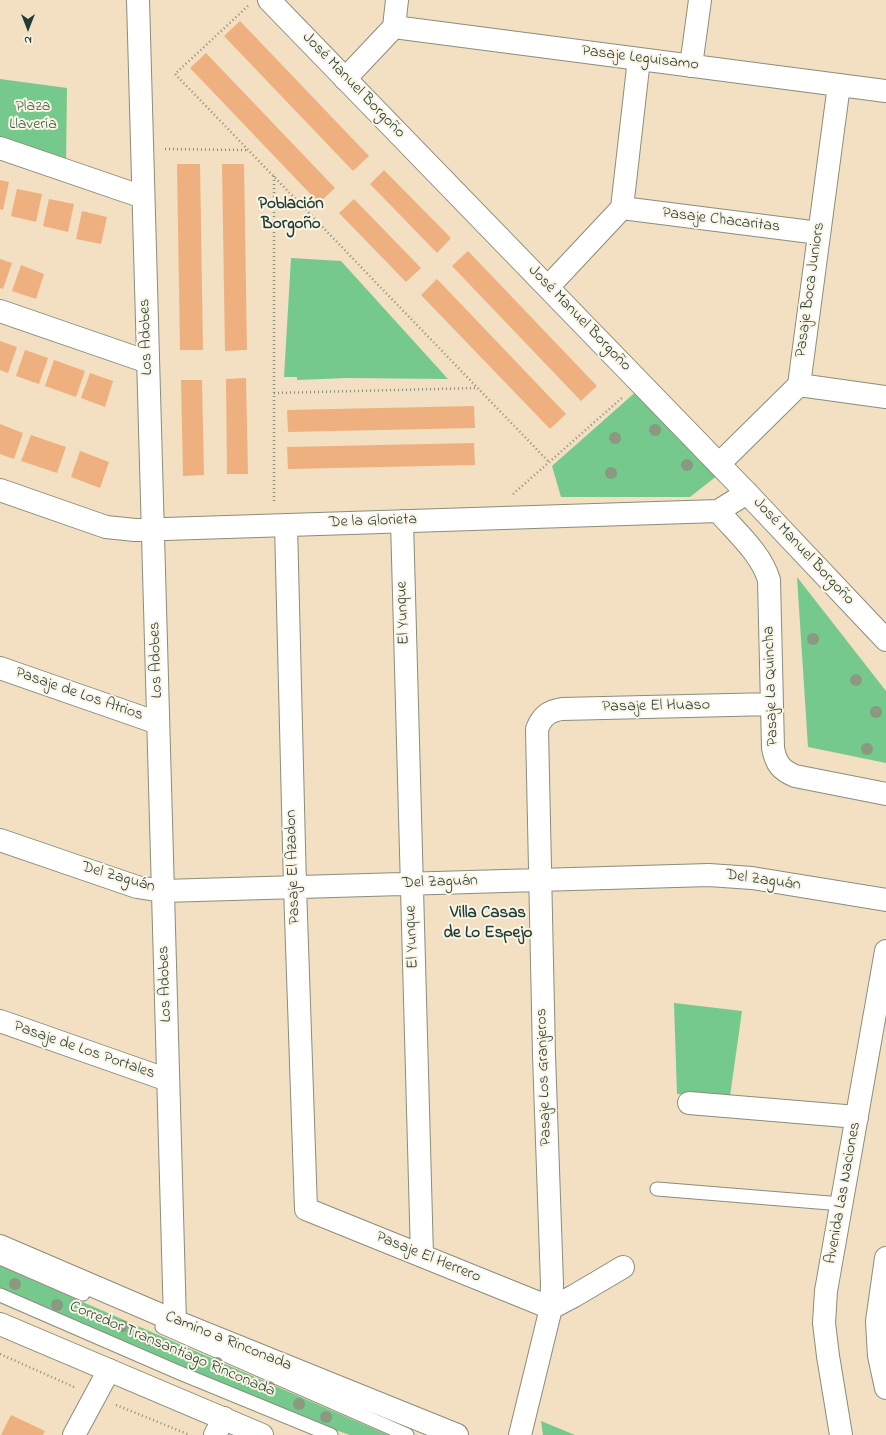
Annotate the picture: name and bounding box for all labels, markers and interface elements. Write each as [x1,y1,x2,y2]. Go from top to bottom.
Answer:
north arrow [8,8,48,48]
street label: José Manuel Borgoño [297,29,409,143]
text: N [24,32,32,48]
street label: Pasaje Leguisamo [580,42,700,76]
park label: Plaza Llavería [9,97,57,135]
district label: Población Borgoño [258,195,324,235]
street label: Pasaje Chacaritas [661,204,781,238]
street label: Pasaje Boca Juniors [792,221,830,359]
street label: José Manuel Borgoño [523,262,635,376]
street label: Los Adobes [136,298,158,376]
street label: José Manuel Borgoño [748,494,858,610]
street label: De la Glorieta [329,511,417,533]
street label: El Yunque [393,581,415,645]
street label: Los Adobes [146,621,168,699]
street label: Pasaje La Quincha [760,626,784,746]
street label: Pasaje de Los Atrios [12,664,146,726]
street label: Pasaje El Huaso [602,696,710,718]
street label: Pasaje El Azadon [282,809,306,925]
street label: Del Zaguán [79,858,157,898]
street label: Del Zaguán [724,866,802,896]
street label: Del Zaguán [402,872,478,894]
district label: Villa Casas de Lo Espejo [444,904,532,944]
street label: El Yunque [402,905,424,969]
street label: Los Adobes [155,945,177,1023]
street label: Pasaje Los Granjeros [533,1008,557,1146]
street label: Pasaje de Los Portales [11,1018,157,1084]
street label: Avenida Las Naciones [822,1121,866,1265]
street label: Pasaje El Herrero [373,1228,483,1288]
street label: Corredor Transantiago Rinconada [66,1298,278,1402]
street label: Camino a Rinconada [162,1308,294,1376]

